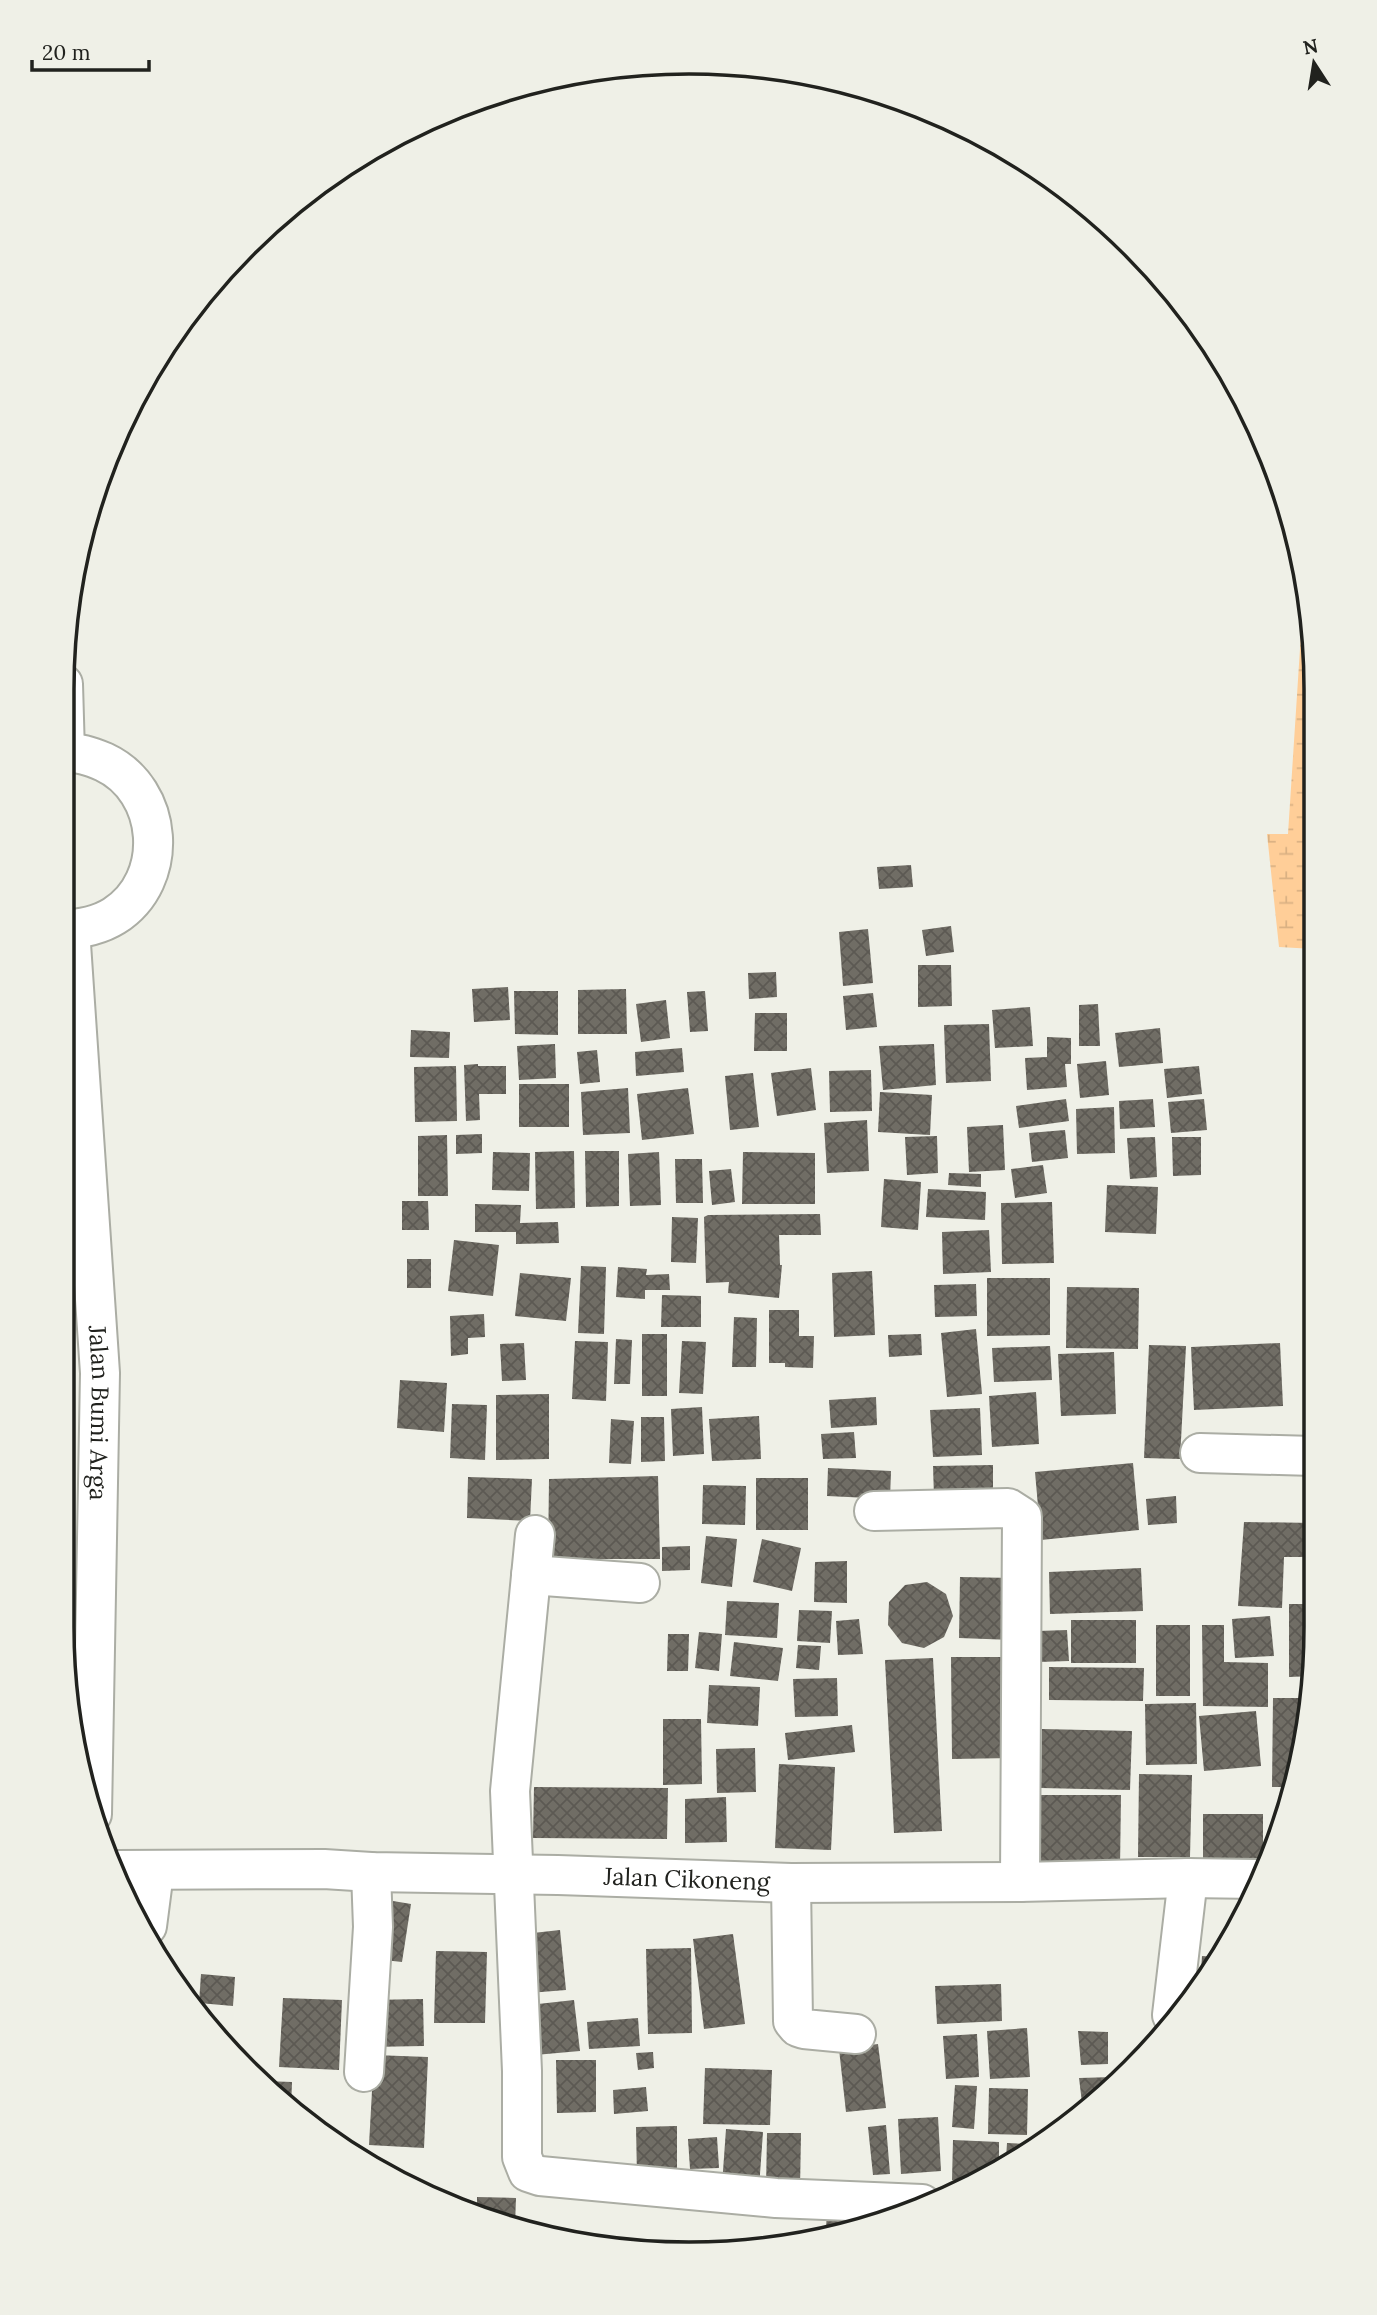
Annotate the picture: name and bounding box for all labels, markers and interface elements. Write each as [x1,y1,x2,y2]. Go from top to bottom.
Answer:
scale bar [32,28,149,72]
north arrow [1279,28,1349,98]
text: N [1301,33,1320,60]
text: 20 m [42,39,91,66]
street label: Jalan Bumi Arga [82,1323,116,1501]
street label: Jalan Cikoneng [602,1861,771,1897]

